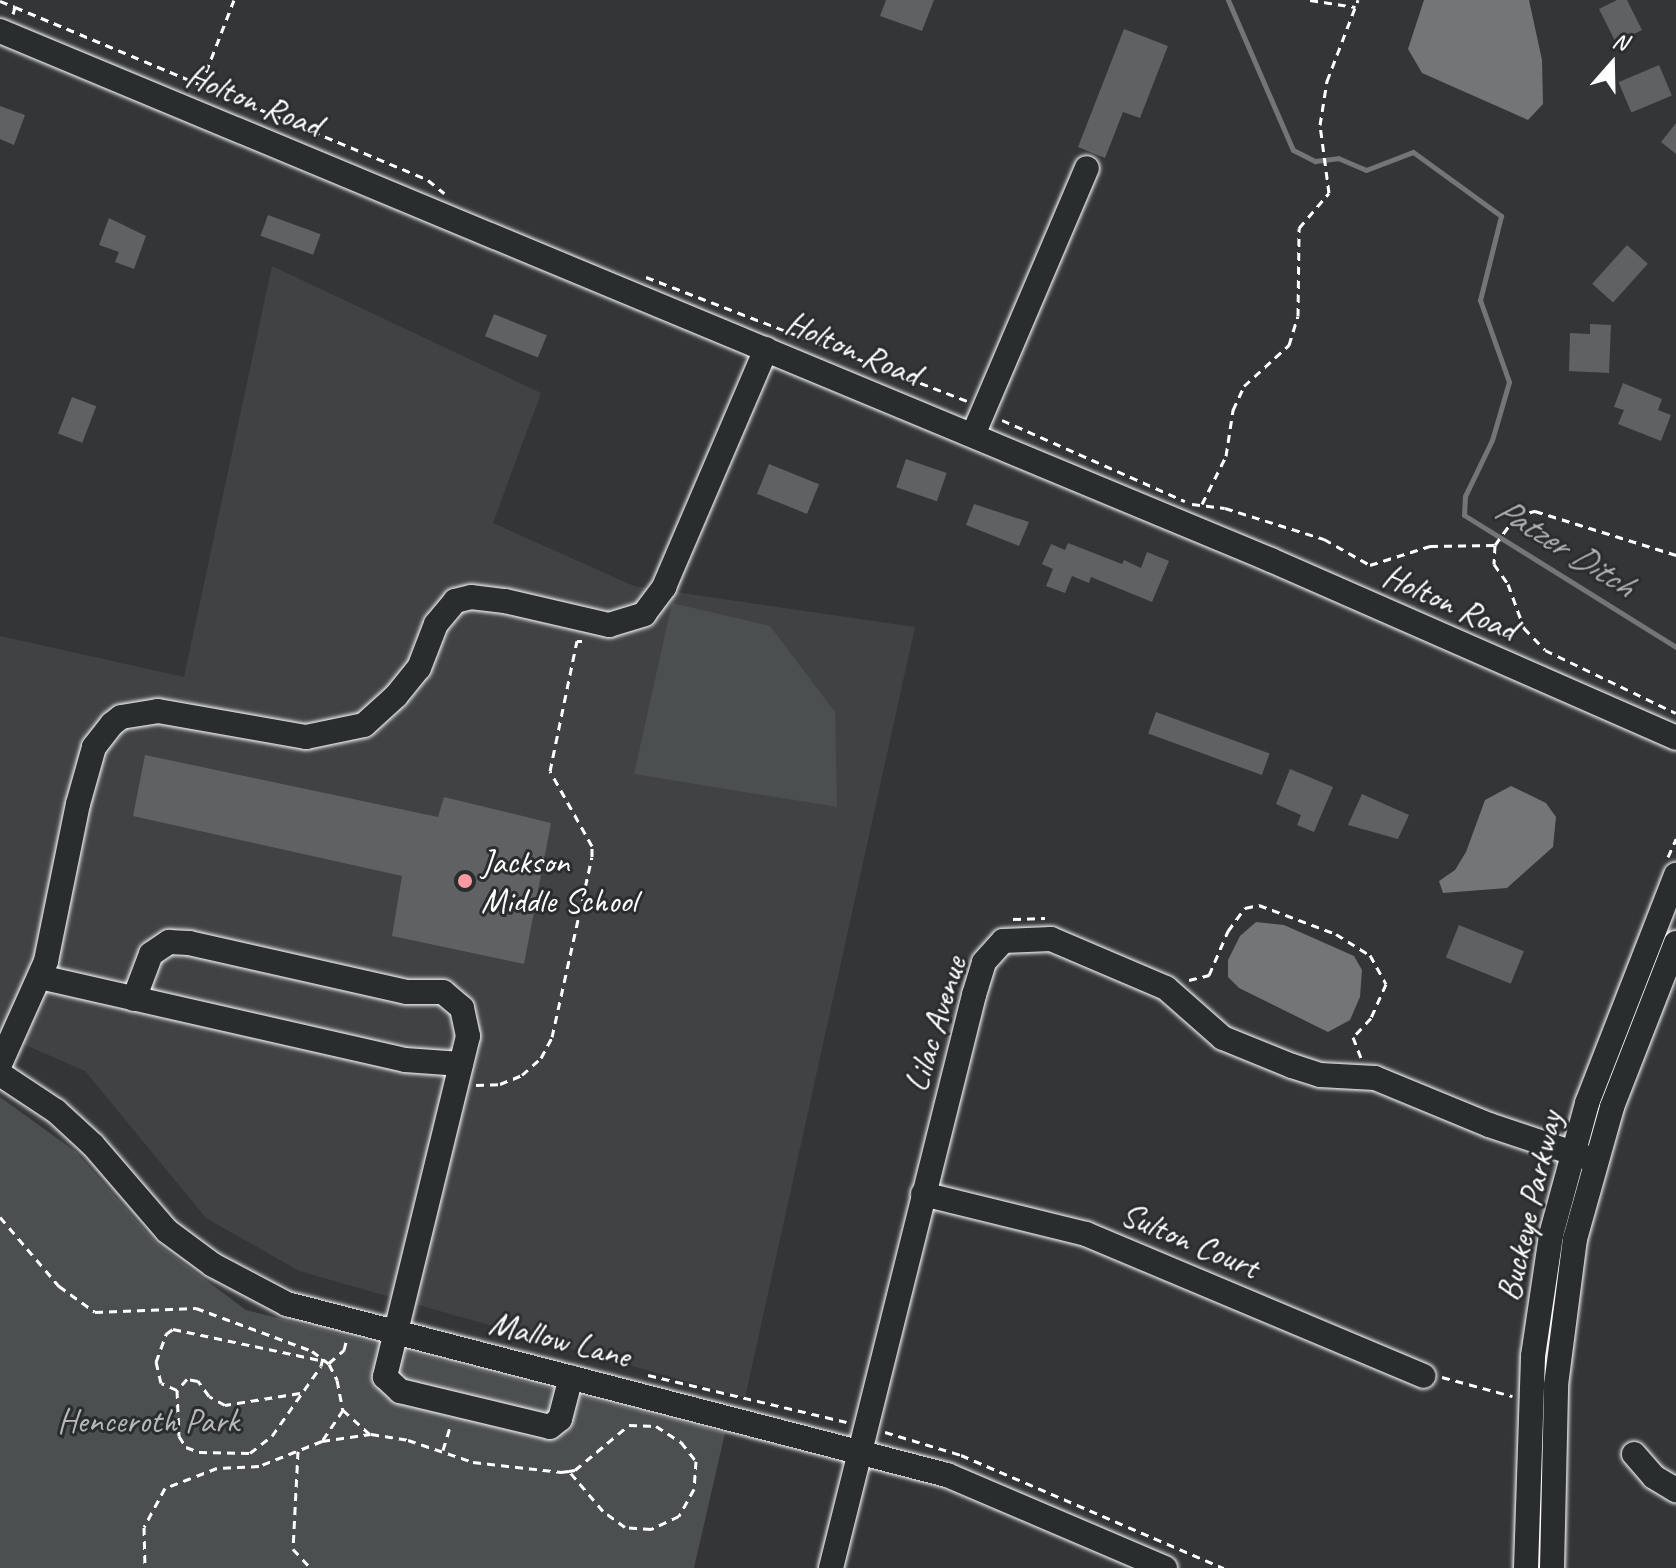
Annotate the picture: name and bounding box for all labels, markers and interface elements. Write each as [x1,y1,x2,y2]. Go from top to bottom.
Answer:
north arrow [1572,24,1652,104]
text: N [1609,26,1631,57]
street label: Holton Road [181,55,327,145]
street label: Holton Road [780,302,926,394]
water label: Patzer Ditch [1487,487,1643,607]
street label: Holton Road [1377,555,1523,649]
place label: Jackson Middle School [481,841,637,920]
marker: Jackson Middle School [456,872,474,890]
street label: Lilac Avenue [895,952,975,1096]
street label: Buckeye Parkway [1487,1107,1571,1305]
street label: Sulton Court [1115,1193,1265,1287]
street label: Mallow Lane [485,1302,635,1376]
park label: Henceroth Park [57,1401,239,1441]

